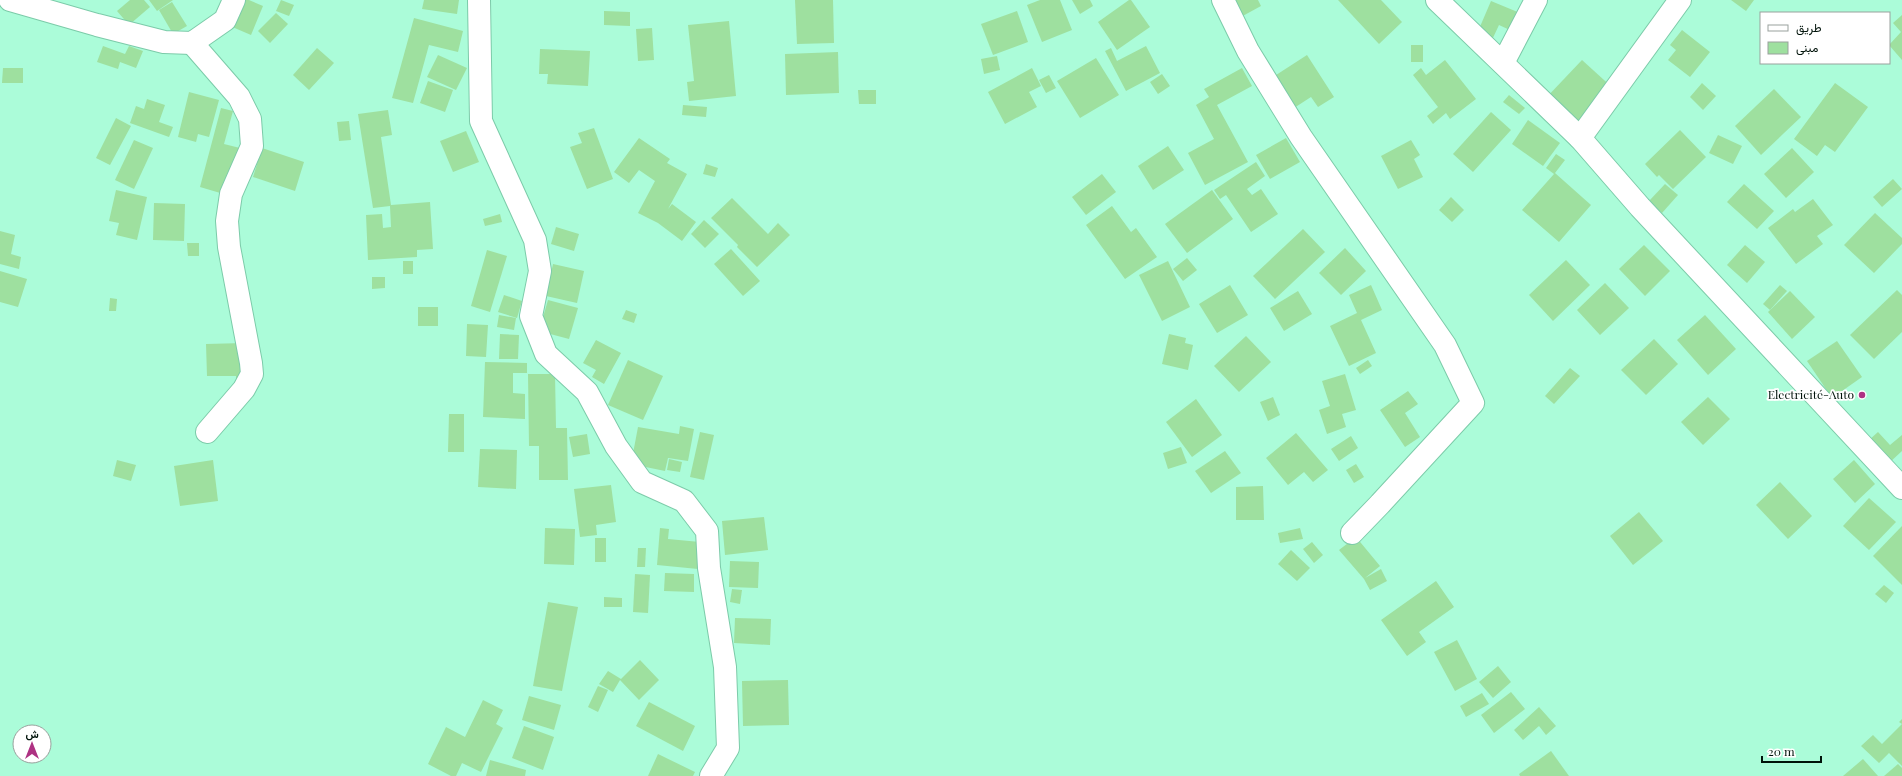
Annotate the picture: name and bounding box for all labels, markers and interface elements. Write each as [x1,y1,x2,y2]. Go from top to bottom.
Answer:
legend [1760,12,1890,64]
text: طريق [1796,19,1822,36]
text: مبنى [1796,39,1818,56]
place label: Electricité-Auto [1768,386,1854,402]
marker: Electricité-Auto [1857,390,1867,400]
north arrow [12,724,52,764]
text: ش [25,726,39,741]
scale bar [1762,738,1821,764]
text: 20 m [1768,743,1795,759]

